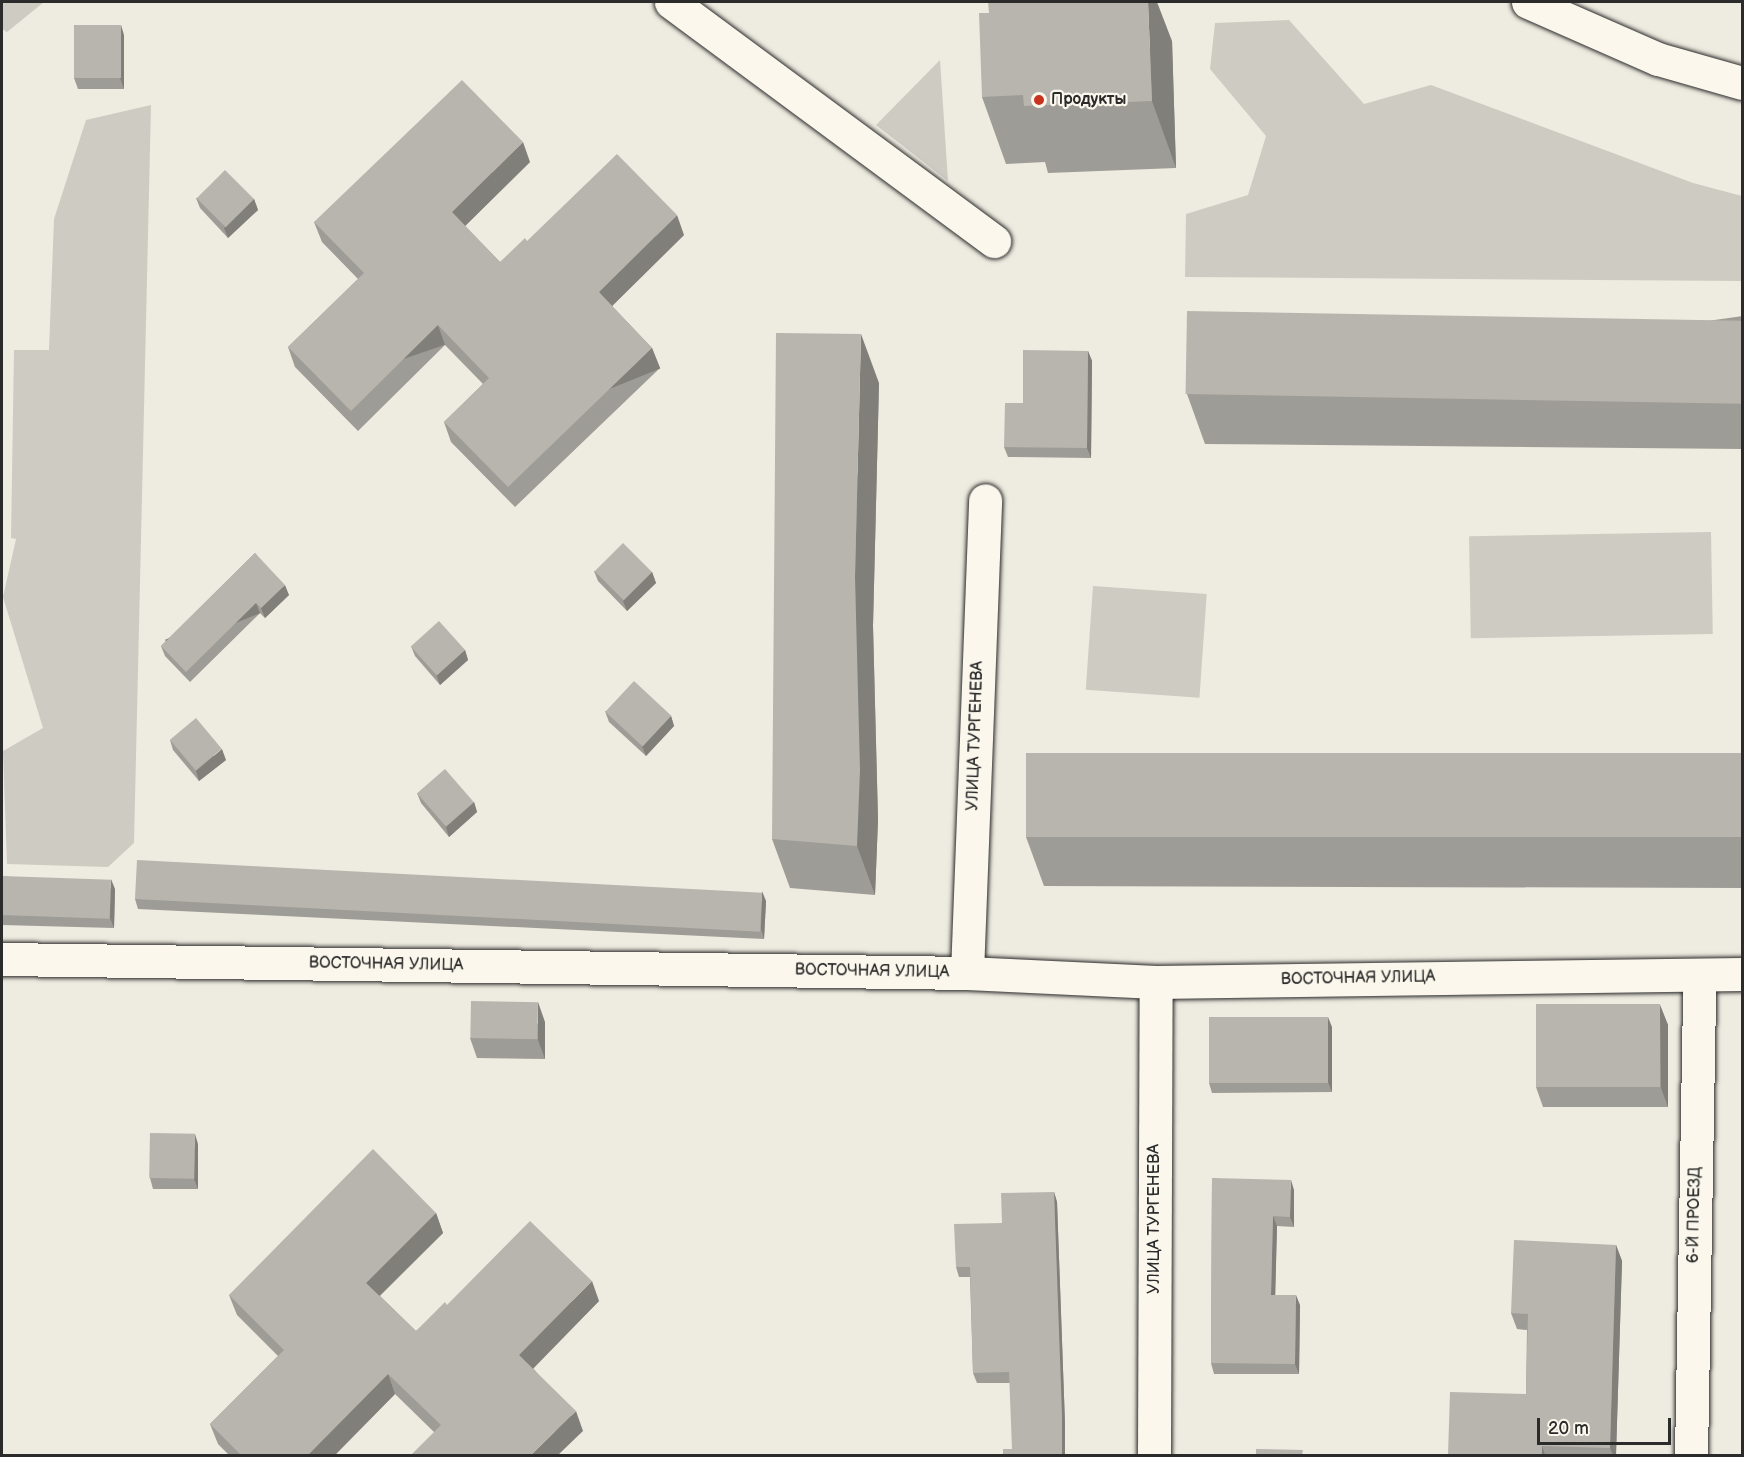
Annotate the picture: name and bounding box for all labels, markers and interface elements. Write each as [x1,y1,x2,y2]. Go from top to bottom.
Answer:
place label: Продукты [1051,90,1126,110]
marker: Продукты [1032,93,1046,107]
street label: УЛИЦА ТУРГЕНЕВА [964,661,988,811]
street label: ВОСТОЧНАЯ УЛИЦА [309,954,463,976]
street label: ВОСТОЧНАЯ УЛИЦА [795,961,949,983]
street label: ВОСТОЧНАЯ УЛИЦА [1281,968,1435,990]
street label: УЛИЦА ТУРГЕНЕВА [1145,1144,1165,1294]
street label: 6-Й ПРОЕЗД [1685,1167,1705,1263]
scale bar [1540,1406,1674,1444]
text: 20 m [1548,1418,1589,1439]

